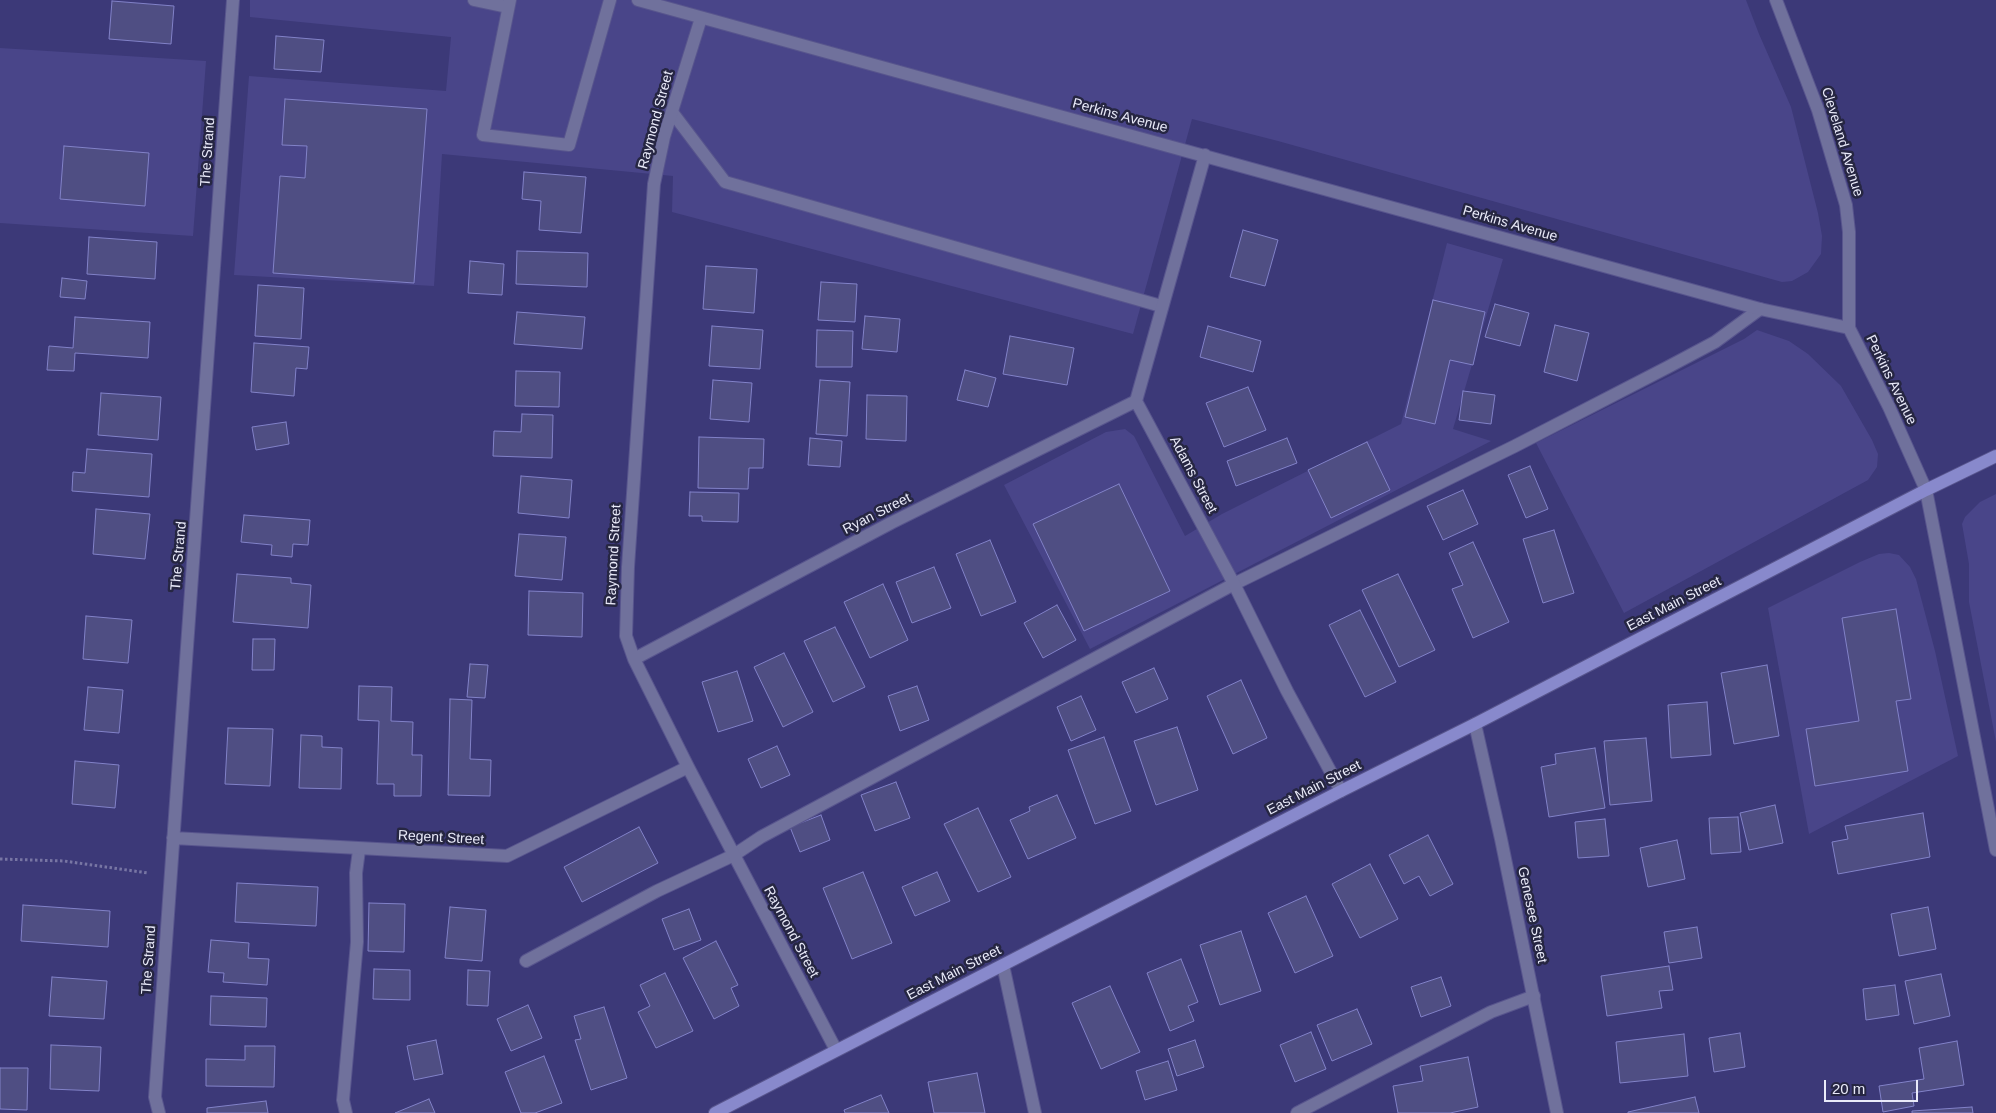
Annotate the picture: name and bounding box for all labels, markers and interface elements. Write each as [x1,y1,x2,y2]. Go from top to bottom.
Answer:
street label: Raymond Street [635,69,677,171]
street label: Cleveland Avenue [1817,85,1867,199]
street label: Perkins Avenue [1071,95,1169,137]
street label: The Strand [197,117,219,187]
street label: Perkins Avenue [1461,202,1559,246]
street label: Perkins Avenue [1862,332,1920,428]
street label: Adams Street [1166,434,1220,516]
street label: Ryan Street [840,490,914,538]
street label: Raymond Street [603,504,625,606]
street label: The Strand [168,521,190,591]
street label: East Main Street [1624,573,1724,635]
street label: East Main Street [1264,757,1364,819]
street label: Regent Street [397,827,485,849]
street label: Genesee Street [1514,865,1550,965]
street label: Raymond Street [760,883,822,981]
street label: The Strand [138,925,160,995]
street label: East Main Street [904,942,1004,1004]
scale bar [1826,1070,1920,1102]
text: 20 m [1832,1080,1865,1097]

